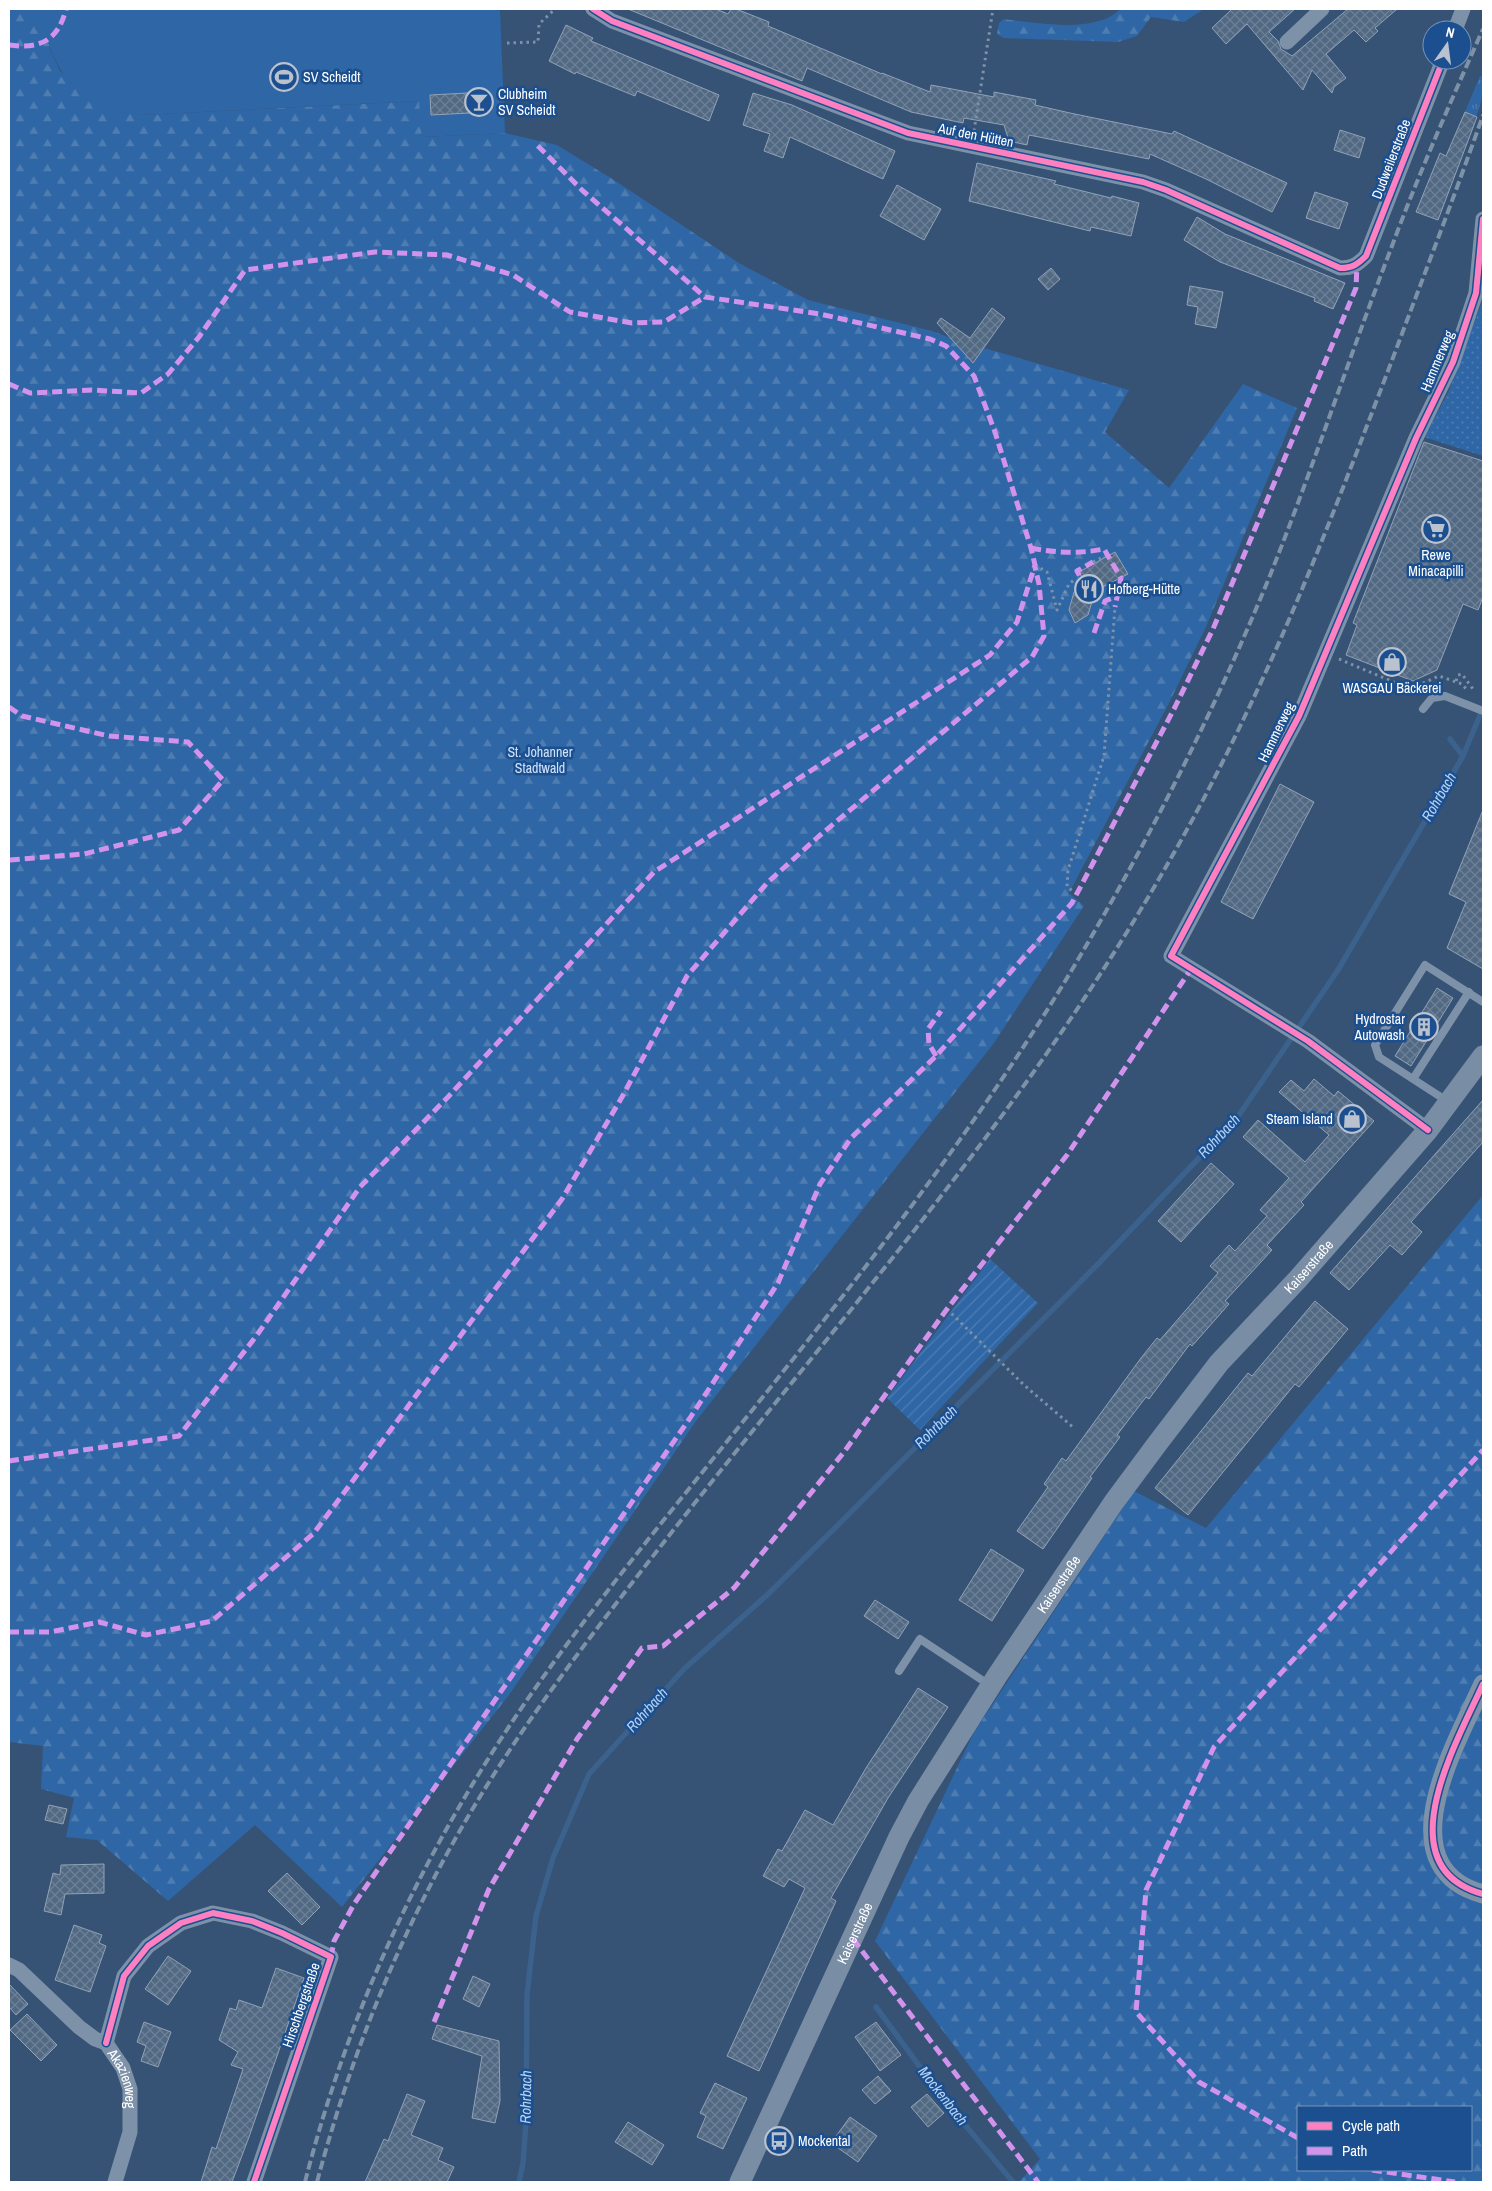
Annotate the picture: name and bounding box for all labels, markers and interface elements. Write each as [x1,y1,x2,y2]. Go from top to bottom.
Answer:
north arrow [1422,20,1472,70]
text: N [1444,23,1456,42]
sports icon: SV Scheidt [269,62,299,92]
place label: SV Scheidt [303,68,360,86]
place label: Clubheim SV Scheidt [498,85,555,119]
bar icon: Clubheim SV Scheidt [464,87,494,117]
street label: Dudweilerstraße [1368,116,1414,202]
street label: Auf den Hütten [936,119,1015,151]
street label: Hammerweg [1416,327,1458,394]
supermarket icon: Rewe Minacapilli [1421,514,1451,544]
place label: Rewe Minacapilli [1408,546,1464,580]
restaurant icon: Hofberg-Hütte [1074,574,1104,604]
place label: Hofberg-Hütte [1108,580,1180,598]
shop icon: WASGAU Bäckerei [1377,647,1407,677]
place label: WASGAU Bäckerei [1342,679,1442,697]
street label: Hammerweg [1254,698,1299,765]
park label: St. Johanner Stadtwald [507,743,573,777]
water label: Rohrbach [1416,768,1461,825]
place label: Hydrostar Autowash [1354,1010,1405,1044]
building icon: Hydrostar Autowash [1409,1012,1439,1042]
shop icon: Steam Island [1337,1104,1367,1134]
water label: Rohrbach [1193,1109,1245,1162]
place label: Steam Island [1266,1110,1333,1128]
street label: Kaiserstraße [1280,1236,1337,1297]
water label: Rohrbach [909,1400,962,1453]
street label: Kaiserstraße [1033,1552,1085,1617]
water label: Rohrbach [621,1683,672,1737]
street label: Kaiserstraße [833,1900,877,1967]
street label: Hirschbergstraße [278,1960,324,2050]
street label: Akazienweg [103,2045,139,2109]
water label: Mockenbach [914,2062,973,2130]
water label: Rohrbach [515,2070,536,2124]
legend [1297,2106,1472,2171]
text: Cycle path [1342,2115,1400,2136]
bus stop icon: Mockental [764,2126,794,2156]
place label: Mockental [798,2132,850,2150]
text: Path [1342,2140,1367,2161]

